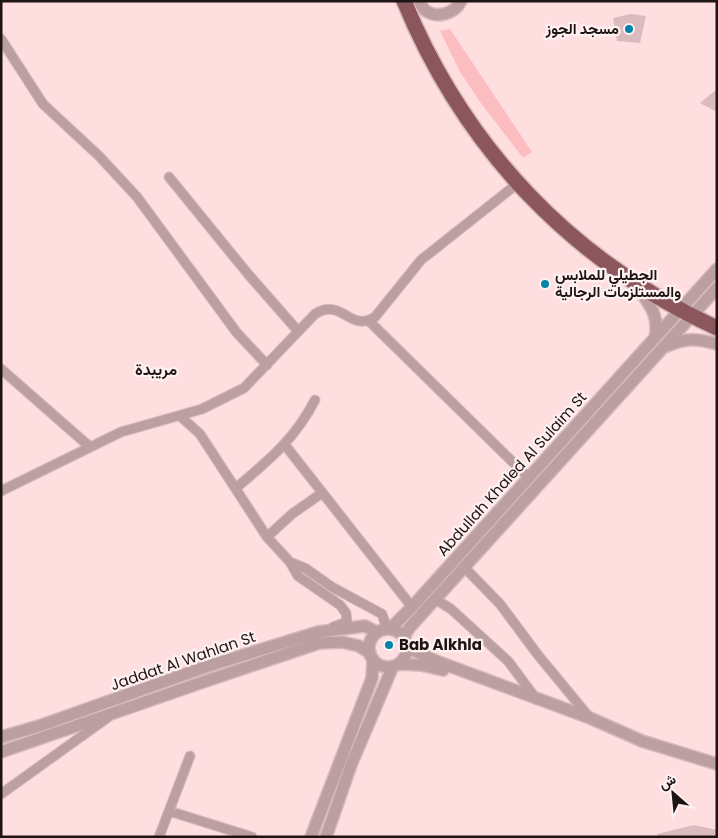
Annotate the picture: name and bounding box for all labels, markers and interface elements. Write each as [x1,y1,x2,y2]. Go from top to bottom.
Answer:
place label: مسجد الجوز [545,18,619,39]
marker: مسجد الجوز [623,23,635,35]
place label: الجطيلي للملابس والمستلزمات الرجالية [555,264,681,302]
marker: الجطيلي للملابس والمستلزمات الرجالية [539,278,551,290]
district label: مريبدة [135,358,177,381]
street label: Abdullah Khaled Al Sulaim St [432,387,591,560]
street label: Jaddat Al Wahlan St [108,626,258,695]
place label: Bab Alkhla [399,634,482,655]
marker: Bab Alkhla [383,639,395,651]
north arrow [648,768,698,818]
text: ش [655,769,679,794]

